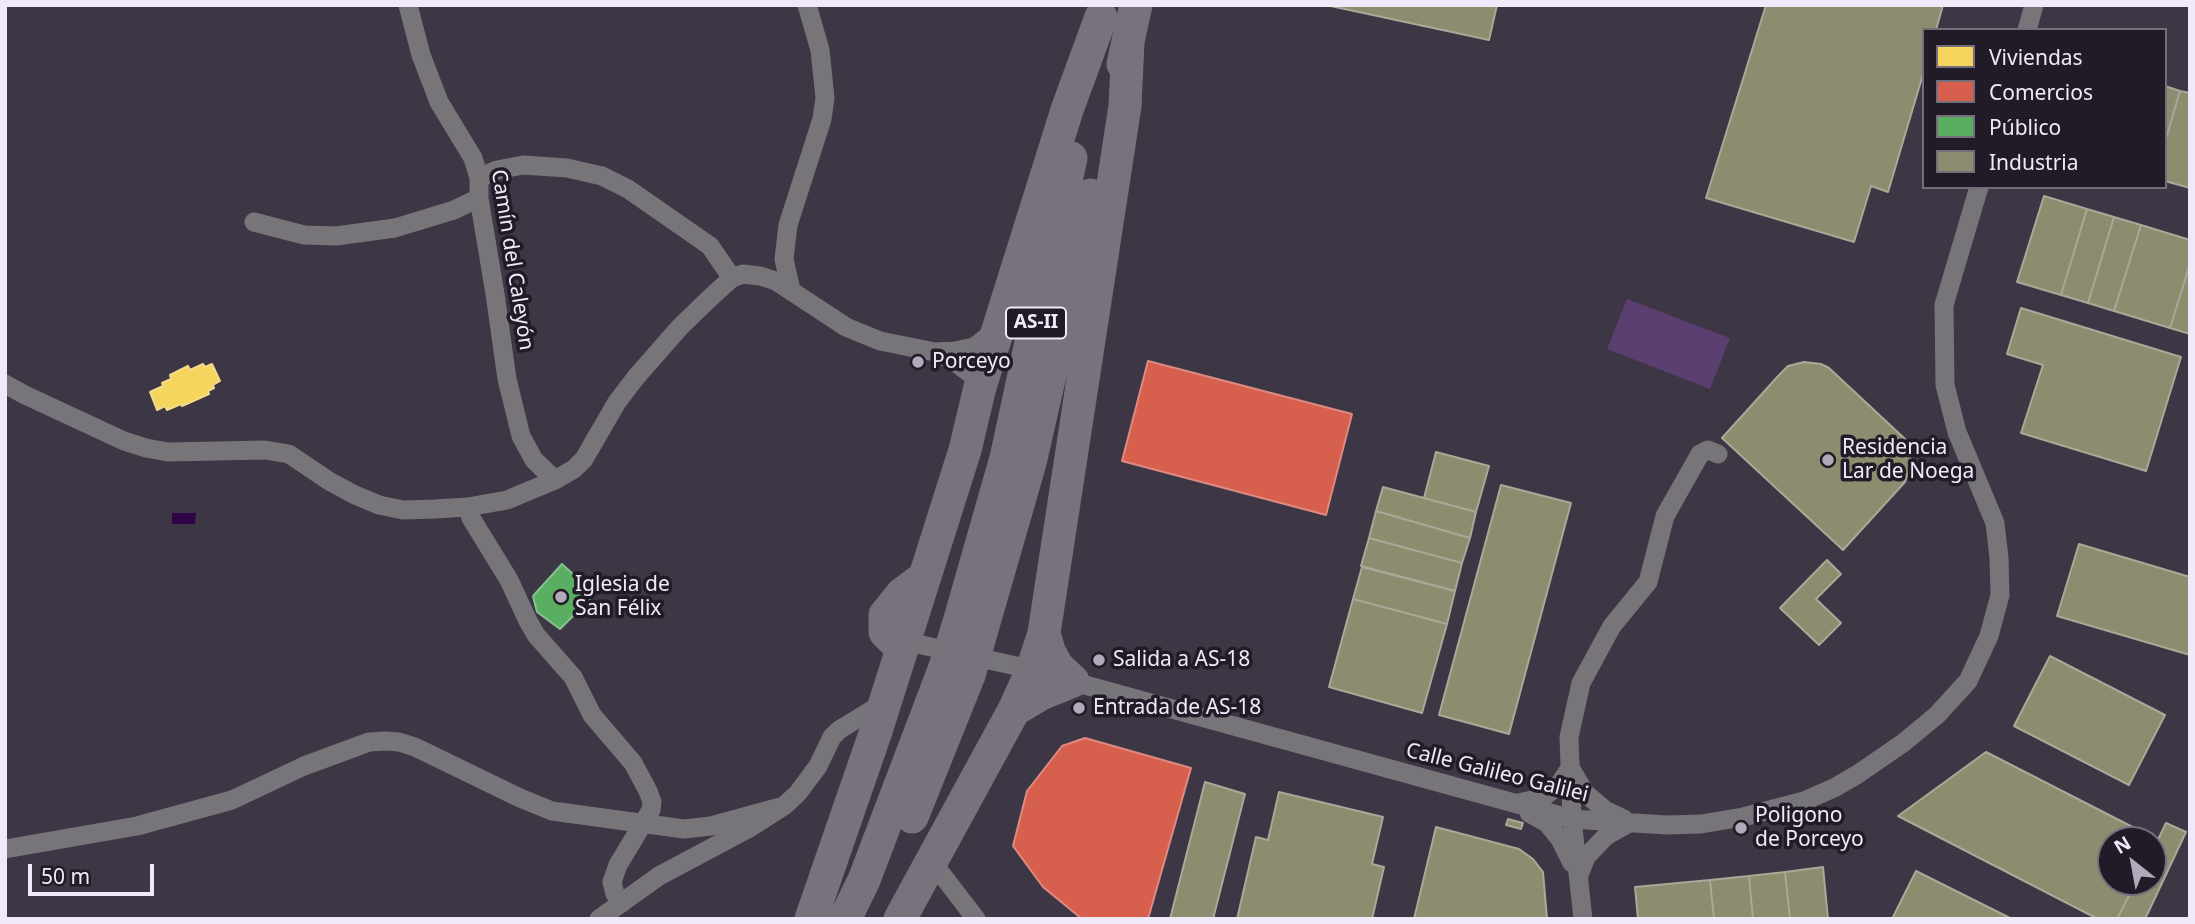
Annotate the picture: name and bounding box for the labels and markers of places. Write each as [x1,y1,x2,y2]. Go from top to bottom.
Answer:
place label: Porceyo [932,349,1011,375]
marker: Porceyo [910,354,926,370]
place label: Residencia Lar de Noega [1842,435,1974,485]
marker: Residencia Lar de Noega [1820,452,1836,468]
place label: Iglesia de San Félix [575,572,670,622]
marker: Iglesia de San Félix [553,589,569,605]
place label: Salida a AS-18 [1113,647,1250,673]
marker: Salida a AS-18 [1091,652,1107,668]
place label: Entrada de AS-18 [1093,695,1261,721]
marker: Entrada de AS-18 [1071,700,1087,716]
place label: Poligono de Porceyo [1755,803,1864,853]
marker: Poligono de Porceyo [1733,820,1749,836]

